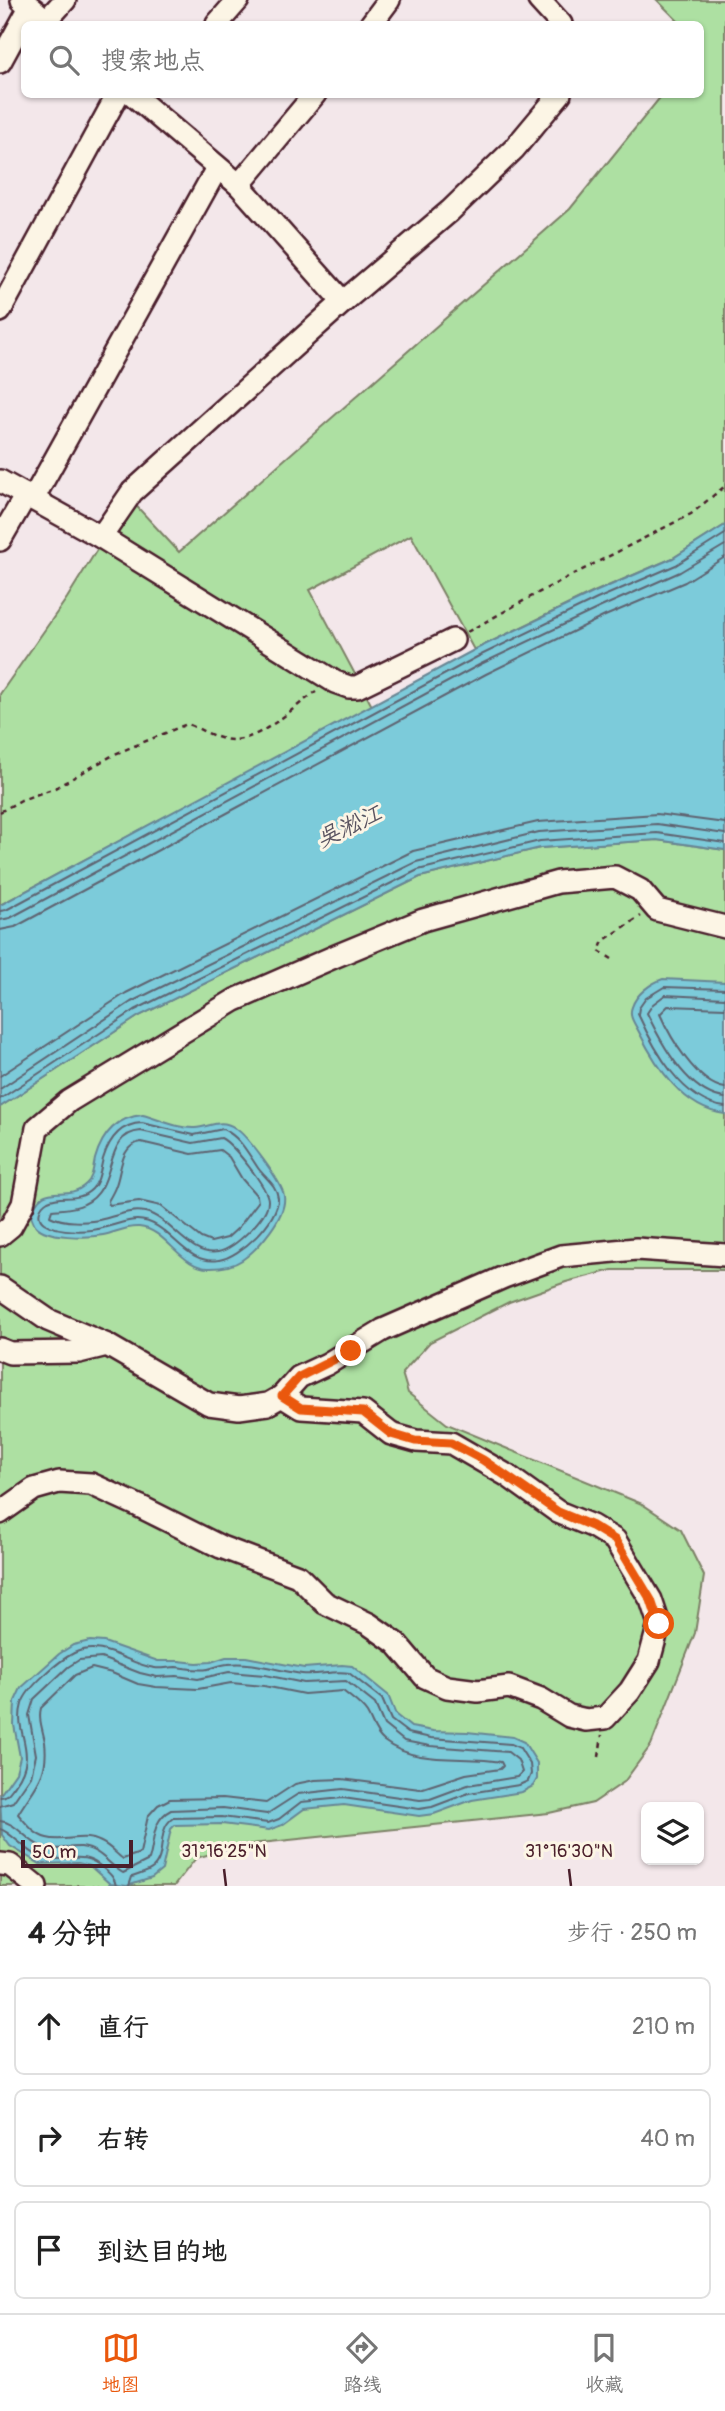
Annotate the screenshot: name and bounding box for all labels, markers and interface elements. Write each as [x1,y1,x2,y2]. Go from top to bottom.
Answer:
search box [21,21,704,98]
icon: search [45,41,83,79]
text: 搜索地点 [101,45,205,77]
water label: 吴淞江 [312,798,387,854]
route end [335,1335,366,1366]
route start [643,1608,674,1639]
map controls [641,1802,704,1865]
button: layers [641,1802,704,1865]
scale bar [21,1837,133,1869]
text: 50 m [32,1840,76,1864]
text: 31°16'25"N [181,1840,267,1863]
text: 31°16'30"N [525,1840,613,1863]
text: 4 分钟 [28,1915,112,1952]
text: 步行 · 250 m [567,1918,697,1947]
icon: ahead [30,2007,68,2045]
text: 直行 [97,2012,149,2044]
text: 210 m [632,2012,695,2041]
icon: right [30,2119,68,2157]
text: 右转 [97,2124,149,2156]
text: 40 m [641,2124,695,2153]
icon: arrive [30,2231,68,2269]
text: 到达目的地 [97,2236,227,2268]
tab: 地图 [102,2329,140,2397]
tab: 路线 [343,2329,381,2397]
tab: 收藏 [585,2329,623,2397]

